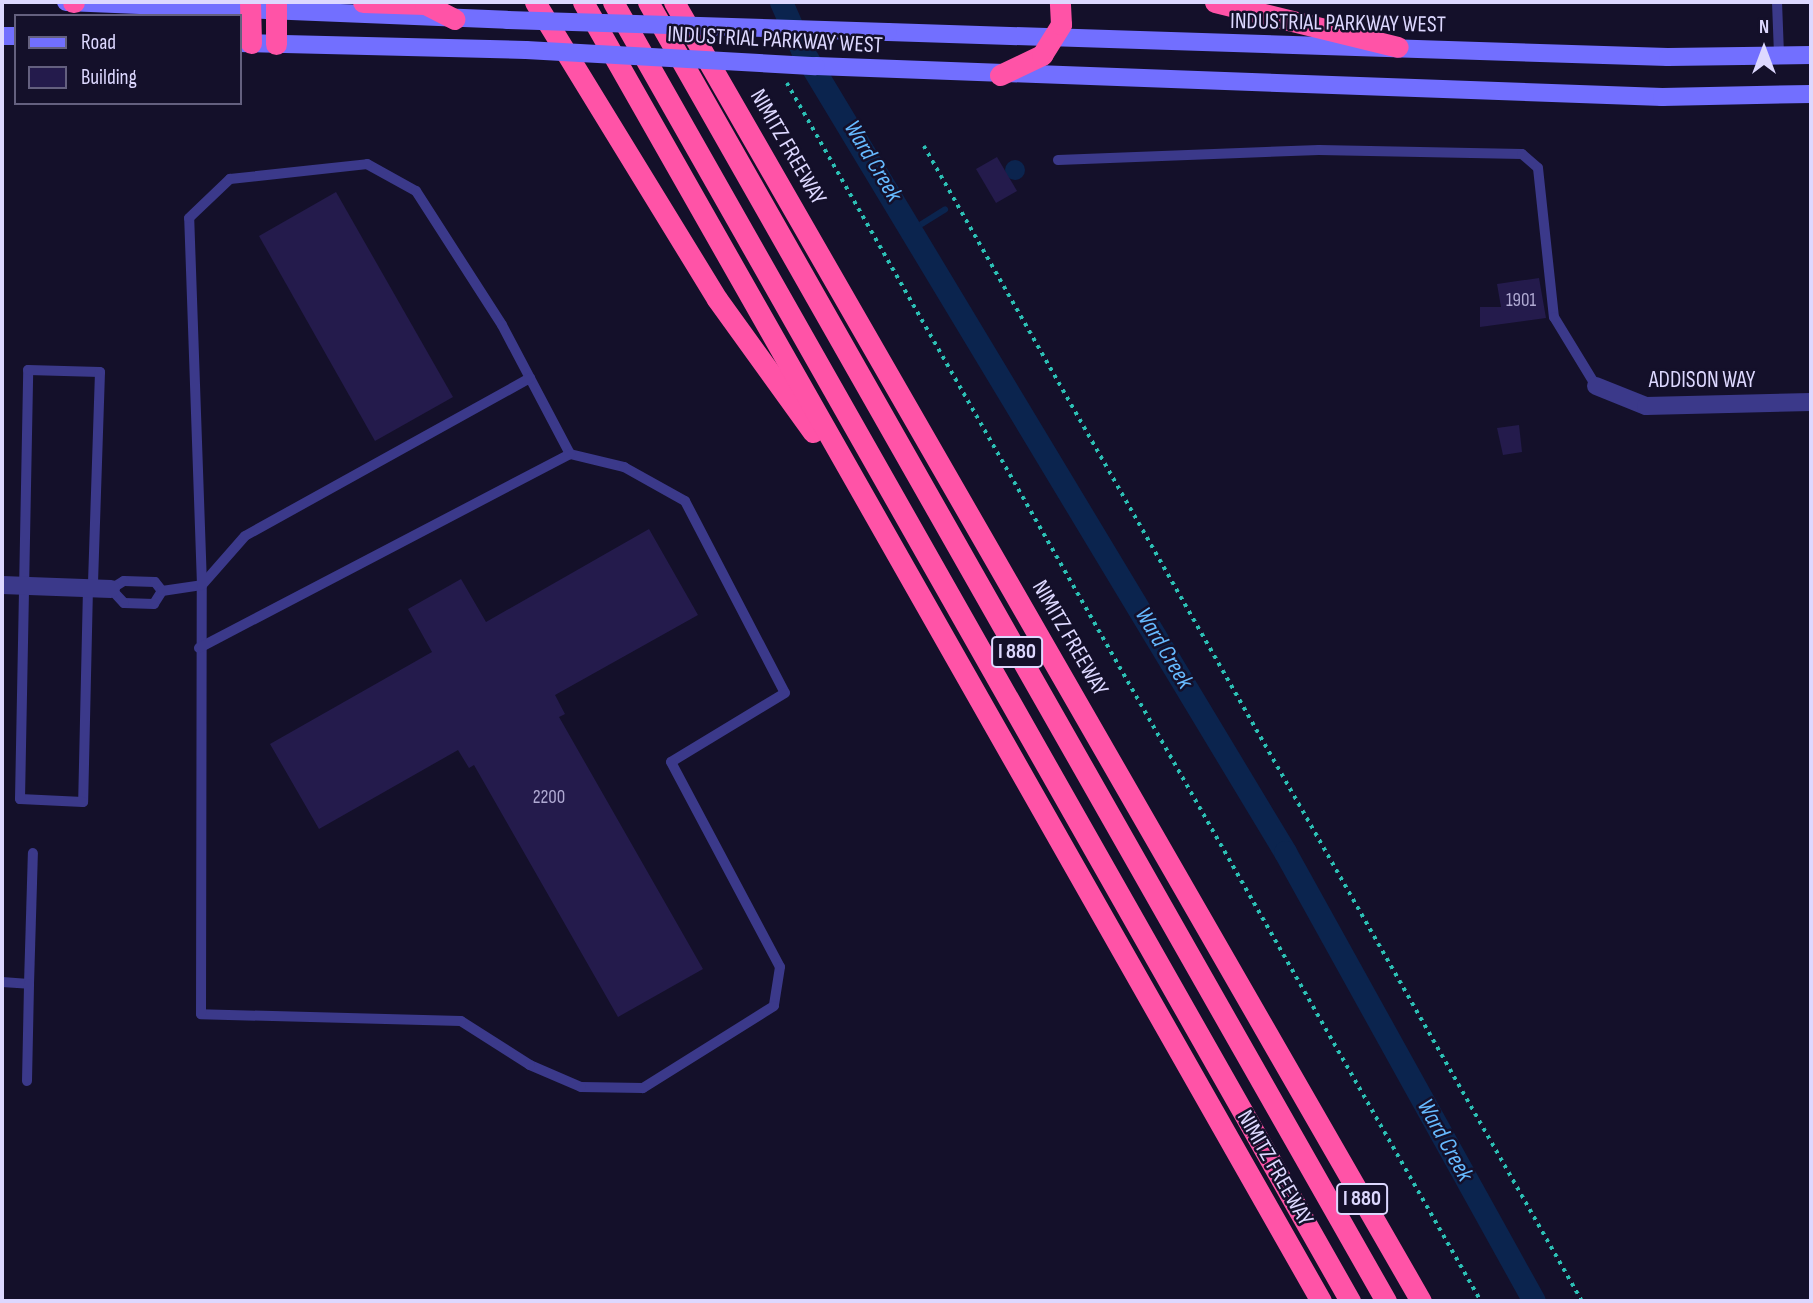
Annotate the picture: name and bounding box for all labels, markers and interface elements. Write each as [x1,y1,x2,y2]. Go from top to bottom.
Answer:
street label: INDUSTRIAL PARKWAY WEST [1230,7,1446,39]
legend [14,14,242,105]
north arrow [1729,14,1799,84]
text: N [1759,16,1769,39]
street label: INDUSTRIAL PARKWAY WEST [667,21,883,59]
text: Road [81,30,116,55]
text: Building [81,65,137,90]
street label: NIMITZ FREEWAY [744,84,832,210]
water label: Ward Creek [837,115,909,207]
house number: 1901 [1506,290,1536,312]
street label: ADDISON WAY [1649,366,1755,394]
street label: NIMITZ FREEWAY [1026,575,1114,701]
water label: Ward Creek [1128,602,1200,694]
road number: I 880 [991,634,1043,670]
house number: 2200 [533,787,565,809]
water label: Ward Creek [1411,1094,1479,1186]
street label: NIMITZ FREEWAY [1231,1105,1319,1231]
road number: I 880 [1336,1182,1388,1216]

